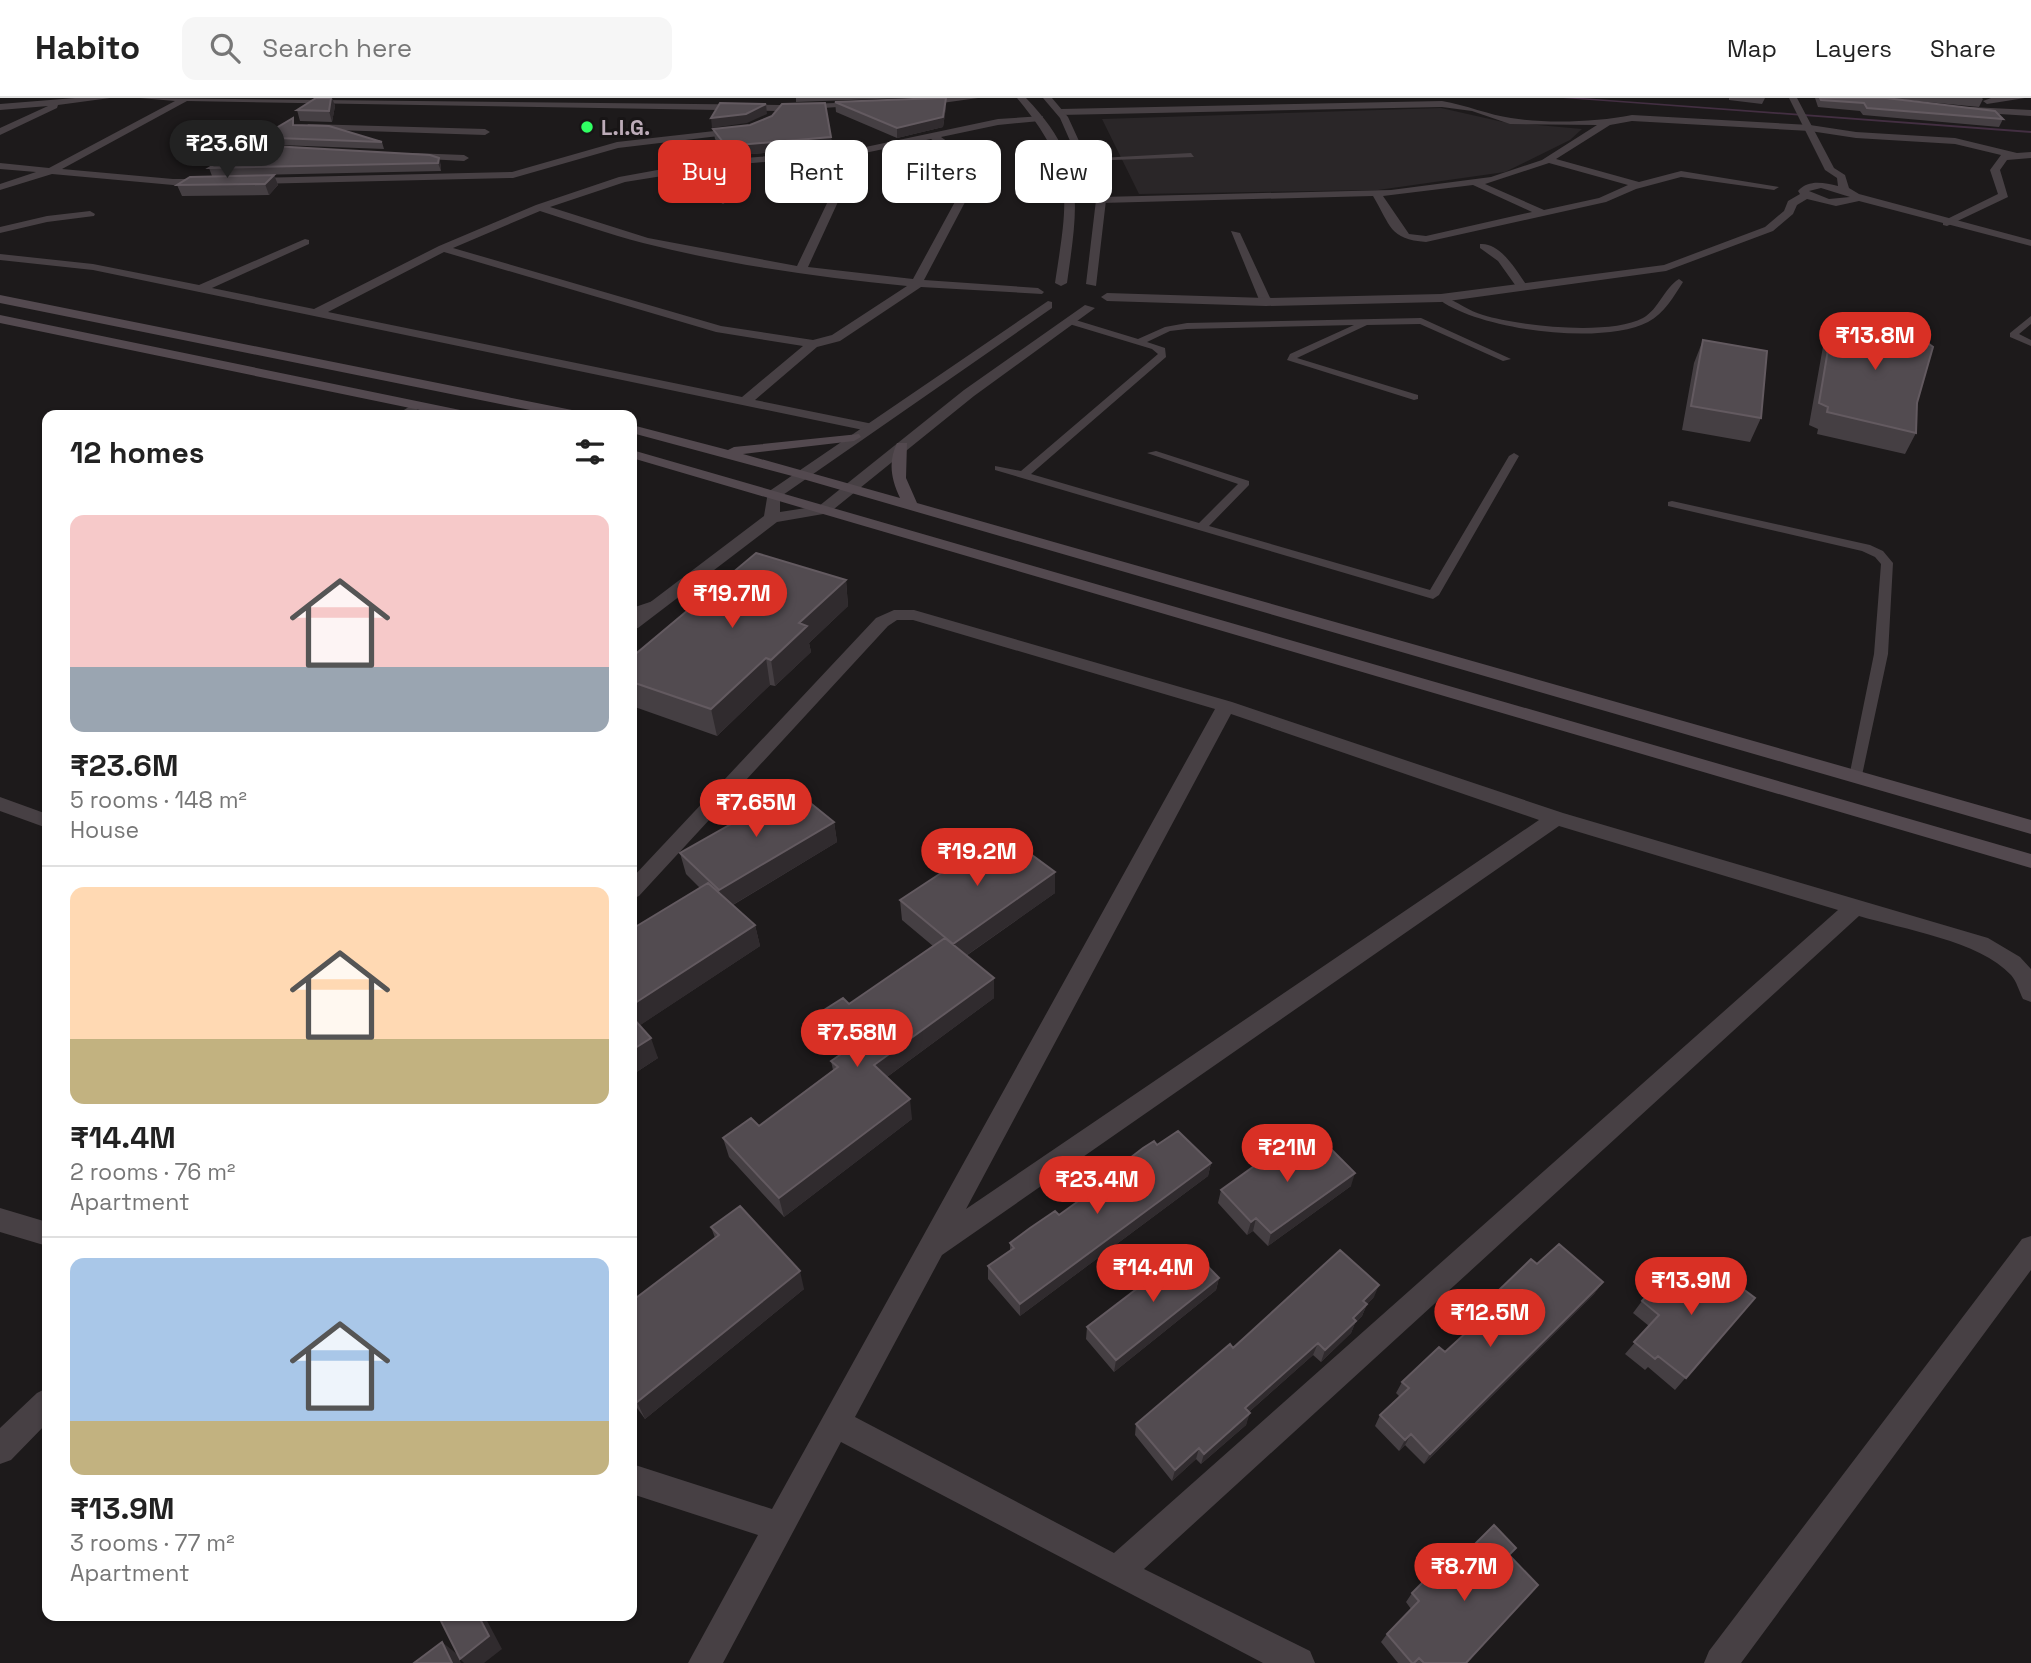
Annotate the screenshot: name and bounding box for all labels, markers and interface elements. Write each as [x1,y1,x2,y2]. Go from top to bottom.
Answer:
search box [182,17,672,80]
text: Habito [35,27,140,69]
icon: search [206,29,244,67]
text: Search here [262,31,412,65]
text: Map [1727,33,1777,64]
text: Layers [1815,33,1892,64]
text: Share [1930,33,1996,64]
place label: L.I.G. [601,114,650,141]
marker: L.I.G. [579,119,595,135]
pin: ₹23.6M [170,120,284,180]
text: ₹23.6M [185,128,269,158]
chip: Buy [658,140,751,203]
chip: Rent [765,140,868,203]
chip: Filters [882,140,1001,203]
chip: New [1015,140,1112,203]
pin: ₹13.8M [1818,313,1932,372]
text: ₹13.8M [1835,320,1915,350]
text: 12 homes [70,433,205,472]
icon: filters [571,433,609,471]
icon: home [277,560,403,686]
pin: ₹19.7M [675,570,789,630]
text: ₹19.7M [693,578,771,608]
text: ₹23.6M [70,746,178,785]
pin: ₹7.65M [699,780,813,839]
text: 5 rooms · 148 m² [70,785,247,815]
text: ₹7.65M [716,787,796,817]
text: House [70,815,139,845]
pin: ₹19.2M [920,828,1034,888]
text: ₹19.2M [937,836,1017,866]
icon: home [277,932,403,1058]
pin: ₹7.58M [800,1010,914,1069]
text: ₹7.58M [817,1017,897,1047]
text: ₹14.4M [70,1118,176,1157]
pin: ₹21M [1246,1124,1328,1184]
text: ₹21M [1258,1132,1316,1162]
pin: ₹23.4M [1040,1156,1154,1216]
text: 2 rooms · 76 m² [70,1157,235,1187]
text: ₹23.4M [1055,1164,1139,1194]
text: Apartment [70,1187,190,1217]
pin: ₹14.4M [1096,1244,1210,1304]
text: ₹14.4M [1112,1252,1194,1282]
pin: ₹13.9M [1634,1258,1748,1317]
text: ₹13.9M [1651,1265,1731,1295]
pin: ₹12.5M [1433,1290,1547,1349]
text: ₹12.5M [1450,1297,1530,1327]
icon: home [277,1303,403,1429]
text: ₹13.9M [70,1489,174,1528]
text: 3 rooms · 77 m² [70,1528,235,1558]
pin: ₹8.7M [1415,1544,1513,1603]
text: ₹8.7M [1430,1551,1498,1581]
text: Apartment [70,1558,190,1588]

